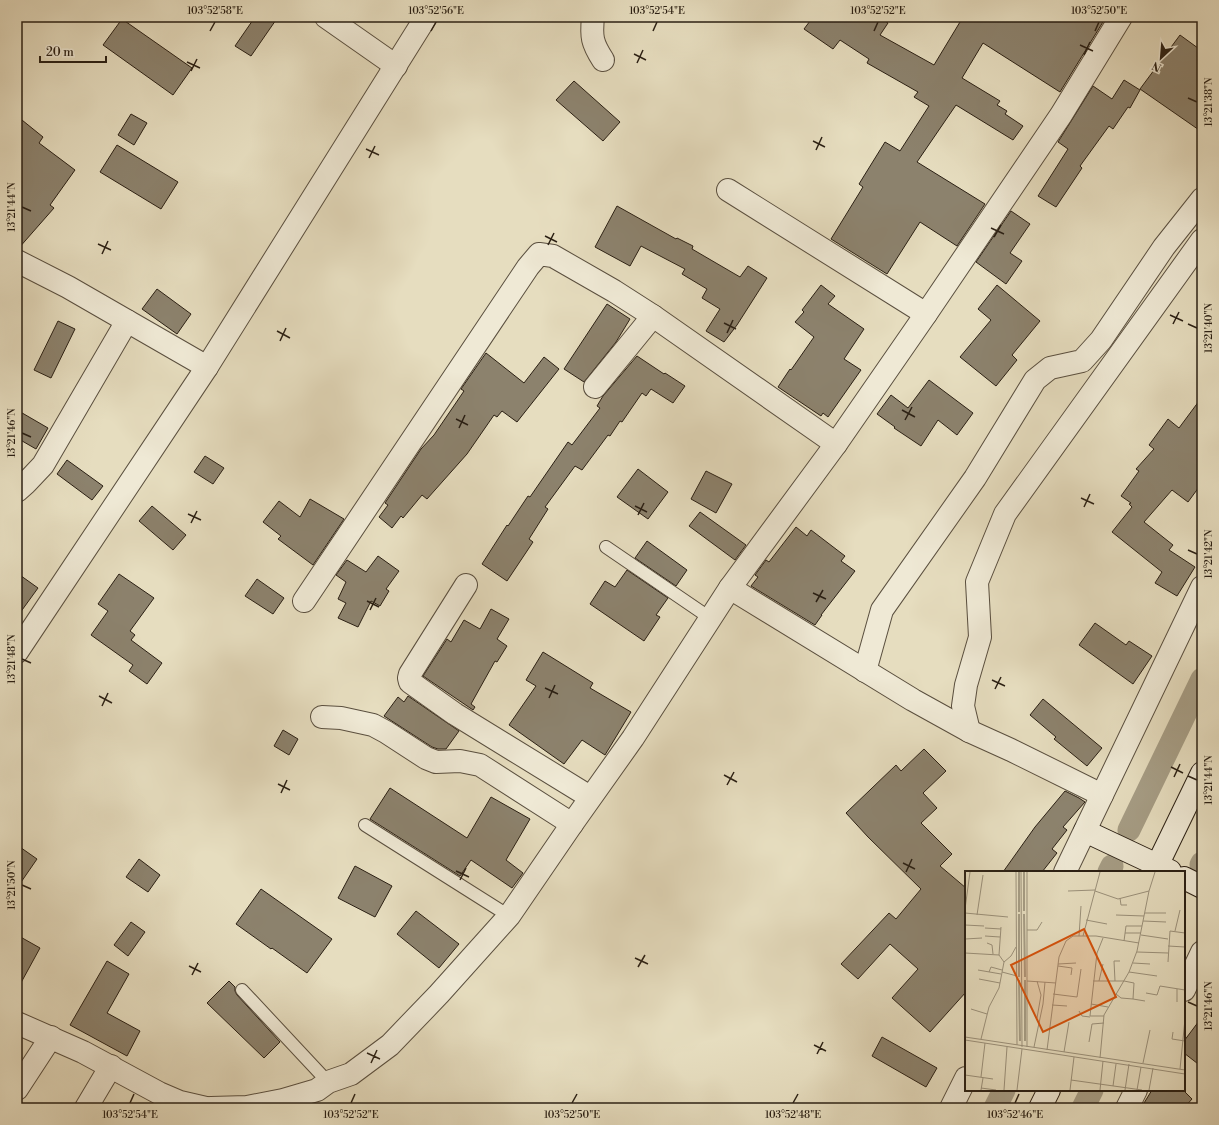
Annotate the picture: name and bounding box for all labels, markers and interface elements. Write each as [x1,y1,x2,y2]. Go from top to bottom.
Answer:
text: 103°52'58"E [187,5,243,17]
text: 103°52'56"E [408,5,464,17]
text: 103°52'54"E [629,5,685,17]
text: 103°52'52"E [850,5,906,17]
text: 103°52'50"E [1071,5,1127,17]
scale bar [40,38,106,64]
north arrow [1141,38,1181,78]
text: 20 m [46,45,74,60]
text: N [1150,58,1164,74]
text: 13°21'38"N [1203,77,1215,126]
text: 13°21'44"N [6,182,18,232]
text: 13°21'40"N [1203,303,1215,353]
text: 13°21'46"N [6,408,18,458]
text: 13°21'42"N [1203,529,1215,578]
text: 13°21'48"N [6,634,18,684]
text: 13°21'44"N [1203,755,1215,805]
text: 13°21'50"N [6,860,18,910]
inset map [965,871,1185,1091]
text: 13°21'46"N [1203,981,1215,1031]
text: 103°52'54"E [102,1109,158,1121]
text: 103°52'52"E [323,1109,379,1121]
text: 103°52'50"E [544,1109,600,1121]
text: 103°52'48"E [765,1109,821,1121]
text: 103°52'46"E [987,1109,1043,1121]

